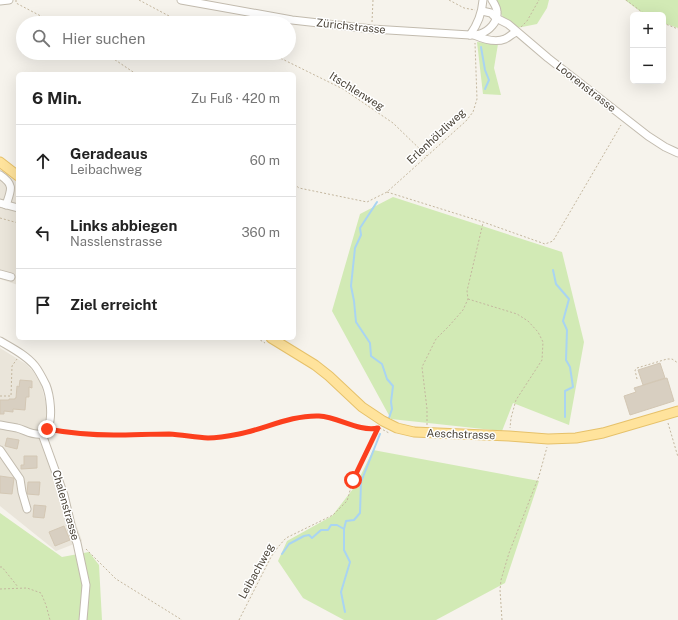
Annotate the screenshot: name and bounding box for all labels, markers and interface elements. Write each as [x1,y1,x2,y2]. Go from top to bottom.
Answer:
map controls [630,12,666,84]
button: + [630,12,666,48]
search box [16,16,296,60]
street label: Zürichstrasse [316,16,386,36]
icon: search [30,27,52,49]
text: Hier suchen [62,30,145,47]
button: − [630,48,666,84]
street label: Loorenstrasse [554,60,618,114]
street label: Itschlenweg [327,69,387,113]
text: 6 Min. [32,88,82,108]
text: Zu Fuß · 420 m [191,91,280,106]
street label: Erlenhölzliweg [404,106,468,166]
text: Geradeaus [70,145,148,162]
icon: ahead [32,150,54,172]
text: 60 m [250,153,280,168]
text: Leibachweg [70,162,142,177]
text: Links abbiegen [70,217,177,234]
icon: left [32,222,54,244]
text: 360 m [242,225,280,240]
text: Nasslenstrasse [70,234,162,249]
icon: arrive [32,294,54,316]
text: Ziel erreicht [70,296,157,313]
route end [38,420,56,438]
street label: Aeschstrasse [426,427,496,441]
street label: Chalenstrasse [50,468,82,542]
route start [344,471,362,489]
street label: Leibachweg [236,541,276,601]

